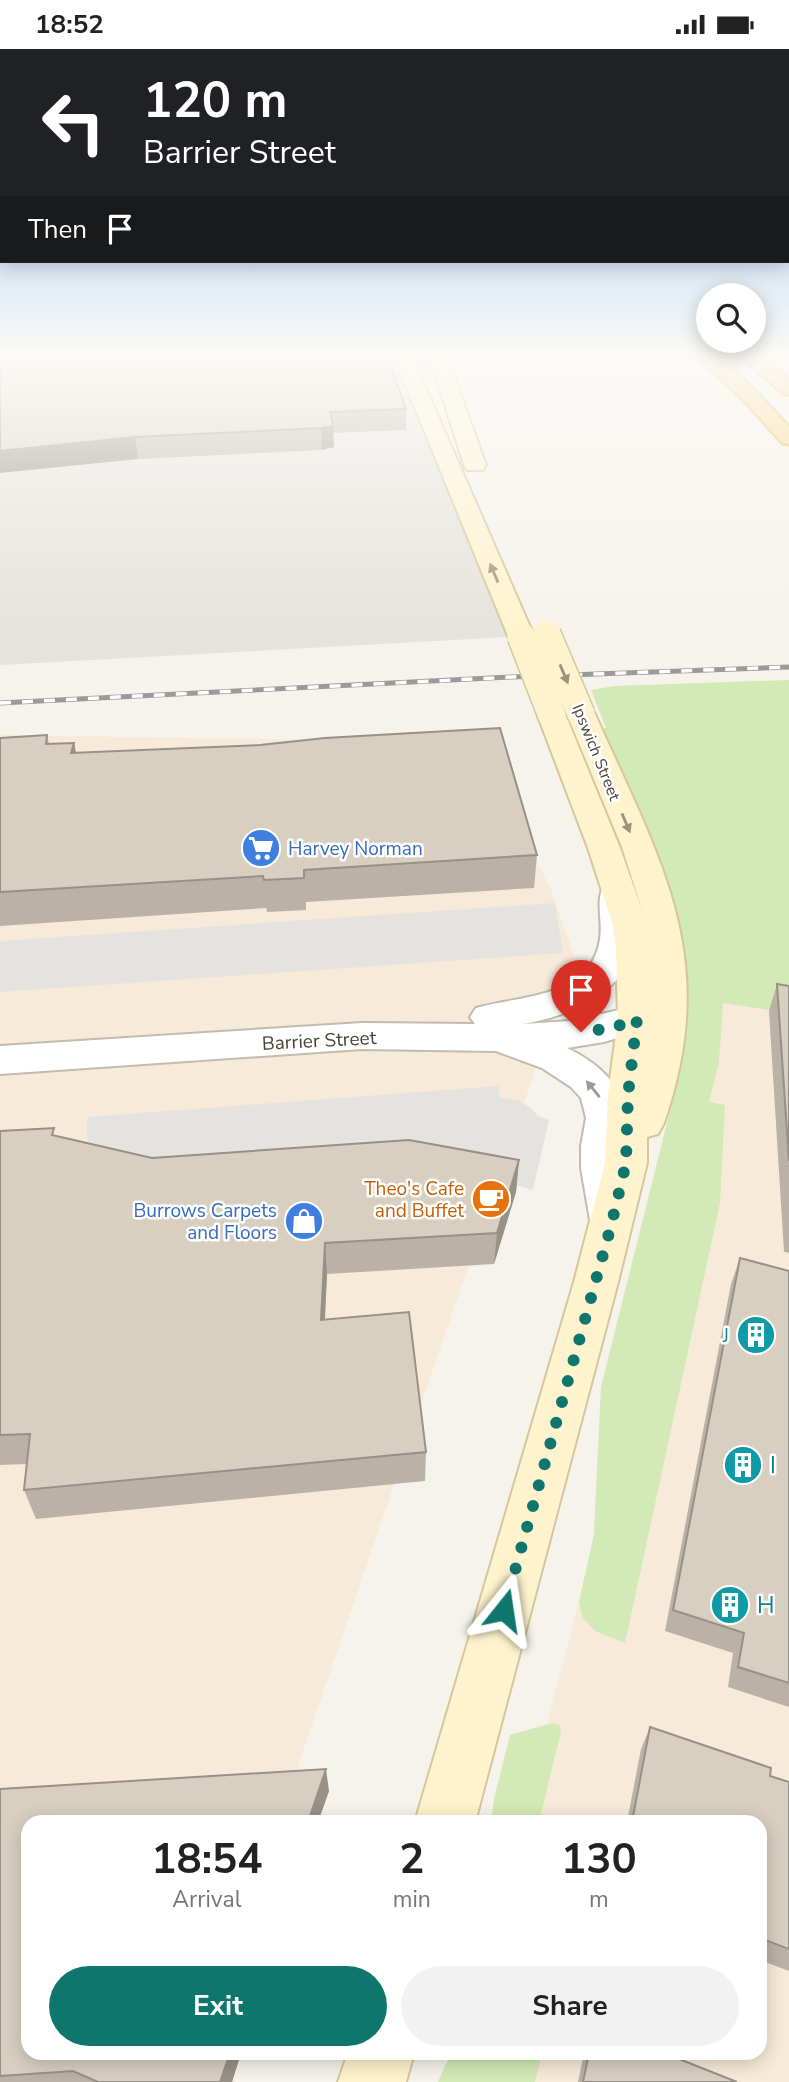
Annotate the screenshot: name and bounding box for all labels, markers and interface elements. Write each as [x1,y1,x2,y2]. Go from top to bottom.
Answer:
text: 18:52 [35,7,104,42]
text: 120 m [143,67,287,134]
icon: left [28,77,119,168]
text: Barrier Street [143,131,336,174]
icon: arrive [101,210,139,248]
text: Then [28,212,87,247]
map controls [696,283,766,353]
button: search [696,283,766,353]
one-way arrow [489,563,500,584]
one-way arrow [559,664,570,685]
street label: Ipswich Street [567,701,626,804]
one-way arrow [621,812,632,833]
supermarket icon: Harvey Norman [240,827,282,869]
place label: Harvey Norman [288,836,423,862]
pin [551,960,611,1032]
icon: arrive [562,971,600,1009]
street label: Barrier Street [261,1025,377,1057]
one-way arrow [586,1081,601,1099]
place label: Theo's Cafe and Buffet [364,1176,464,1224]
cafe icon: Theo's Cafe and Buffet [470,1178,512,1220]
place label: Burrows Carpets and Floors [133,1198,277,1246]
shop icon: Burrows Carpets and Floors [283,1200,325,1242]
building icon: J [735,1314,777,1356]
place label: J [722,1323,729,1349]
building icon: I [722,1444,764,1486]
place label: I [770,1450,776,1481]
position arrow [467,1573,541,1647]
building icon: H [709,1584,751,1626]
place label: H [757,1590,775,1621]
text: 18:54 [151,1831,262,1888]
text: 2 [399,1831,424,1888]
text: 130 [561,1831,637,1888]
text: Arrival [172,1884,241,1915]
text: min [393,1884,431,1915]
text: m [589,1884,609,1915]
button: Exit [49,1966,387,2046]
button: Share [401,1966,739,2046]

